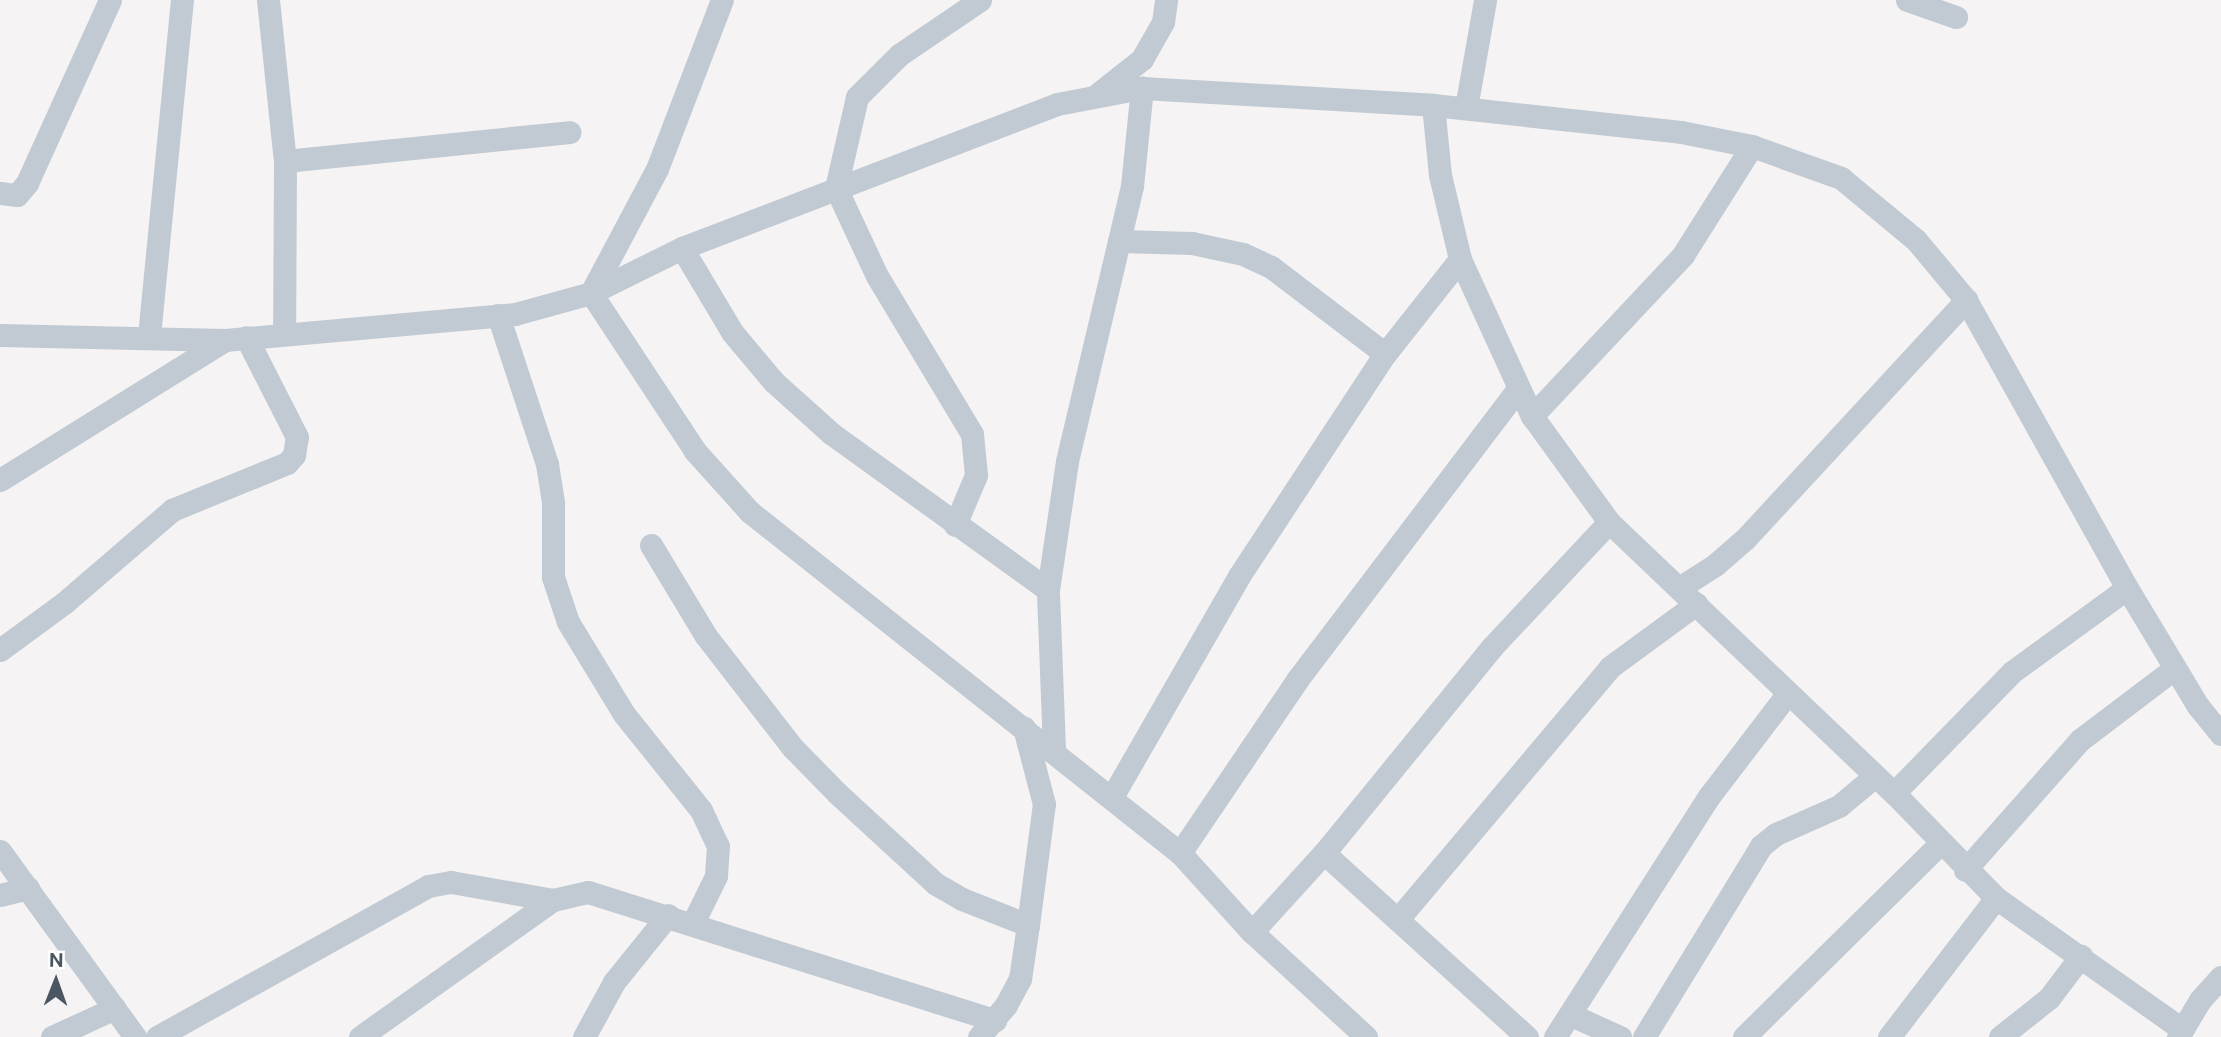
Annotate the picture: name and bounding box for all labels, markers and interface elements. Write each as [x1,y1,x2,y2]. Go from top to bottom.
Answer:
north arrow [21,946,91,1016]
text: N [49,949,64,971]

